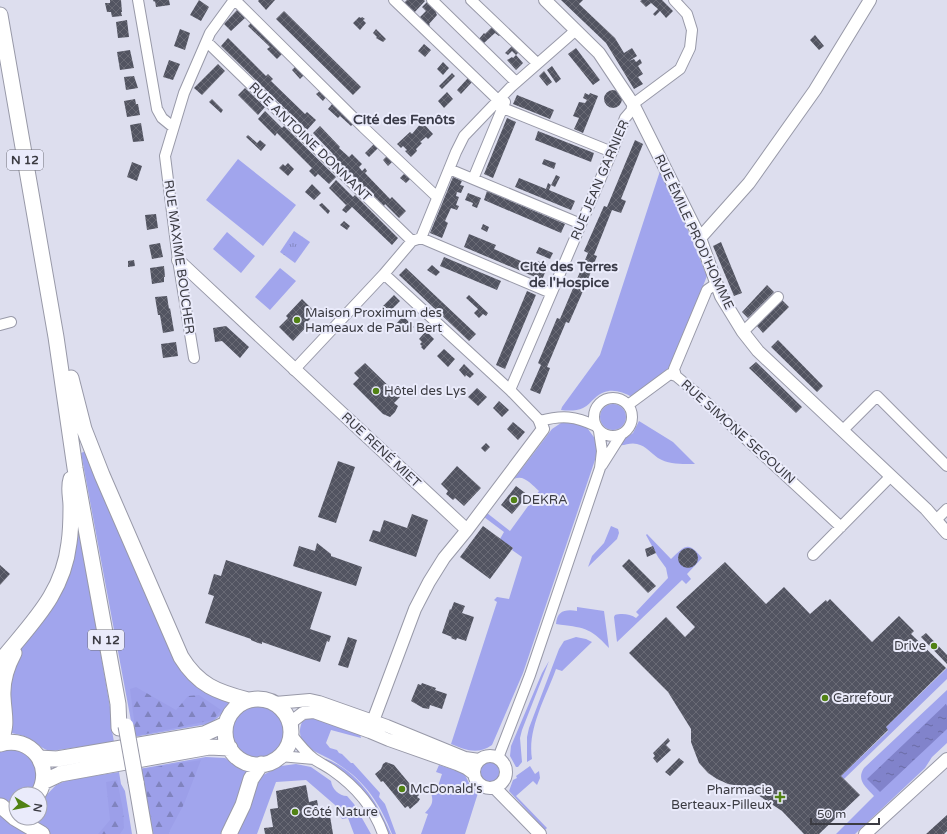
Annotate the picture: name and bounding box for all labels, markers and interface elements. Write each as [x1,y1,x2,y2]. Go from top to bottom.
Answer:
street label: RUE ANTOINE DONNANT [245,79,375,205]
district label: Cité des Fenôts [353,111,455,128]
street label: RUE JEAN GARNIER [567,117,633,243]
road number: N 12 [7,150,43,170]
street label: RUE ÉMILE PROD'HOMME [651,152,737,312]
street label: RUE MAXIME BOUCHER [160,179,198,335]
district label: Cité des Terres de l'Hospice [520,258,618,291]
place label: Maison Proximum des Hameaux de Paul Bert [305,305,442,336]
marker: Maison Proximum des Hameaux de Paul Bert [292,315,302,325]
street label: RUE SIMONE SEGOUIN [678,376,798,488]
place label: Hôtel des Lys [384,383,466,399]
marker: Hôtel des Lys [371,386,381,396]
street label: RUE RENÉ MIET [338,409,424,491]
place label: DEKRA [522,492,568,508]
marker: DEKRA [509,495,519,505]
road number: N 12 [88,630,124,650]
place label: Drive [894,638,926,654]
marker: Drive [929,641,939,651]
place label: Carrefour [833,690,892,706]
marker: Carrefour [820,693,830,703]
place label: McDonald's [410,781,483,797]
place label: Pharmacie Berteaux-Pilleux [671,782,772,813]
marker: McDonald's [397,784,407,794]
north arrow [8,786,48,826]
marker: Pharmacie Berteaux-Pilleux [775,792,785,802]
scale bar [811,800,879,826]
text: N [30,802,45,813]
place label: Côté Nature [303,804,378,820]
marker: Côté Nature [290,807,300,817]
text: 50 m [817,807,846,821]

